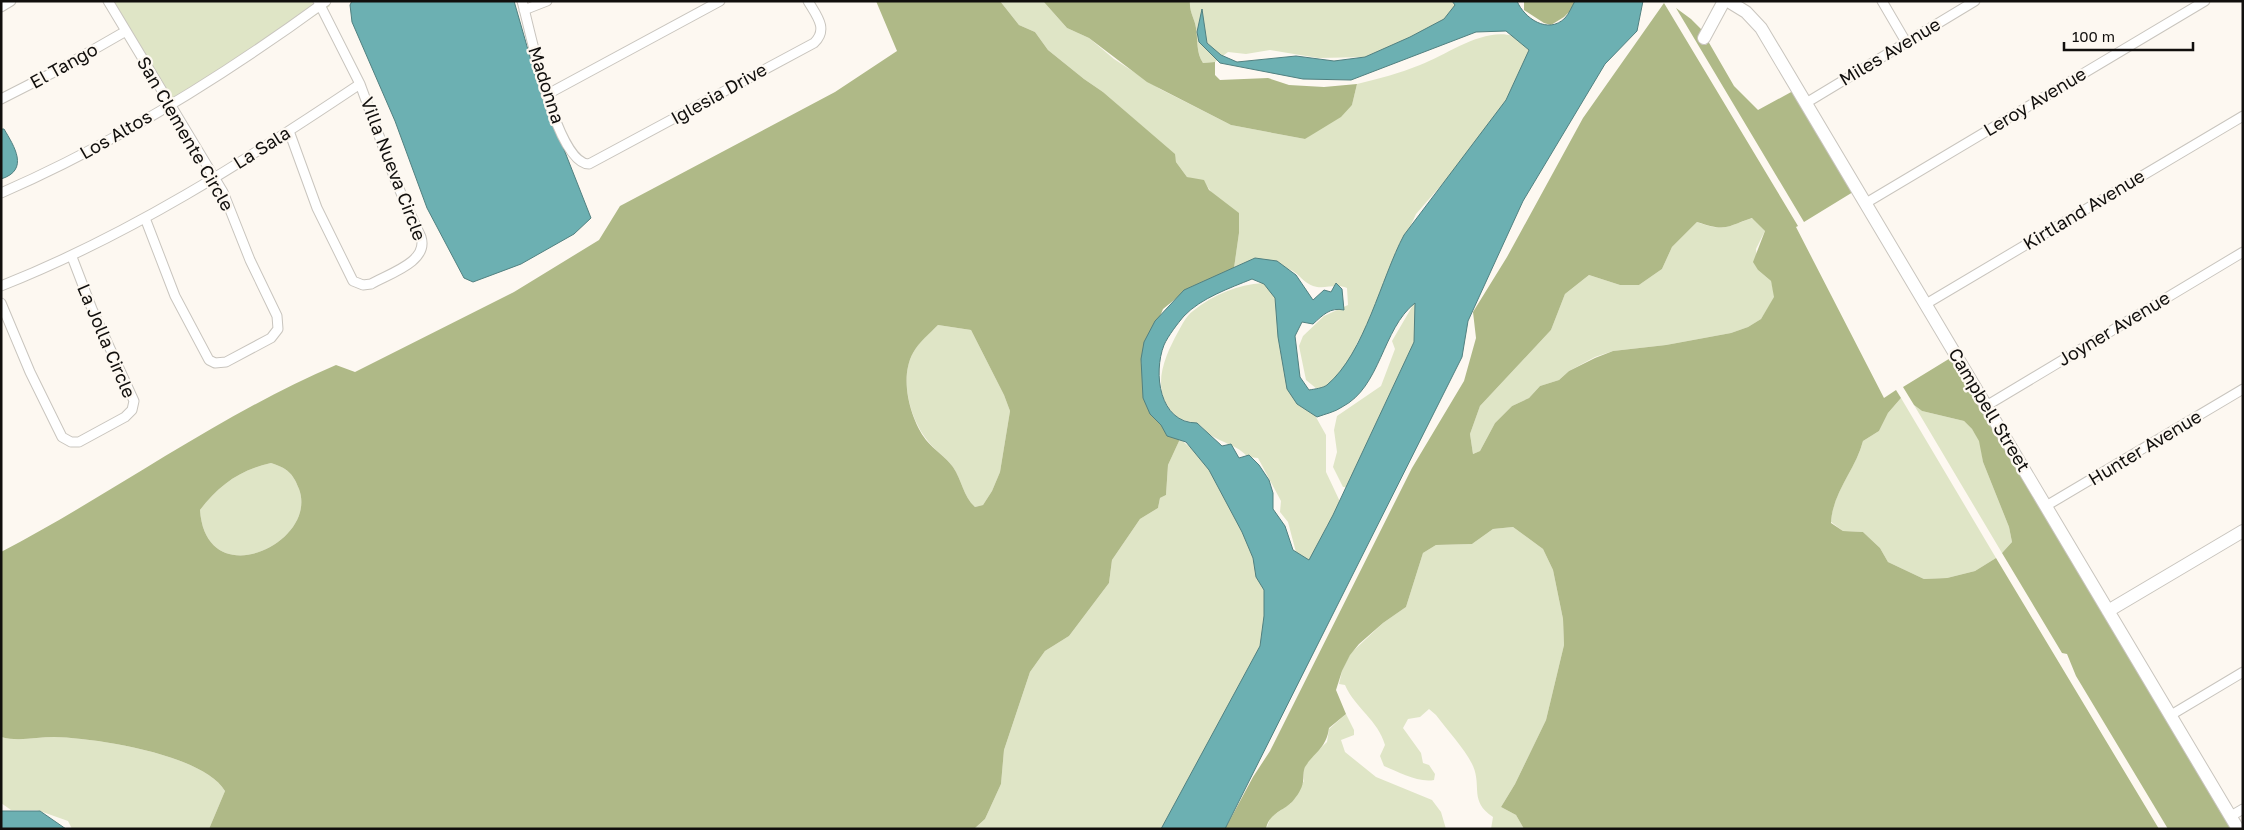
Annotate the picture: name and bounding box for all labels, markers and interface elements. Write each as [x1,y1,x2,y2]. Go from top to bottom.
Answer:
street label: Miles Avenue [1835,12,1944,90]
scale bar [2064,20,2193,52]
text: 100 m [2072,27,2115,45]
street label: El Tango [26,38,101,93]
street label: Madonna [524,43,570,126]
street label: San Clemente Circle [133,52,239,215]
street label: Iglesia Drive [667,58,770,129]
street label: Leroy Avenue [1979,62,2090,140]
street label: Villa Nueva Circle [356,94,431,243]
street label: Los Altos [76,105,155,164]
street label: La Sala [229,121,294,173]
street label: Kirtland Avenue [2019,164,2148,254]
street label: La Jolla Circle [73,280,141,401]
street label: Joyner Avenue [2053,286,2174,370]
street label: Campbell Street [1944,344,2035,475]
street label: Hunter Avenue [2084,405,2205,490]

